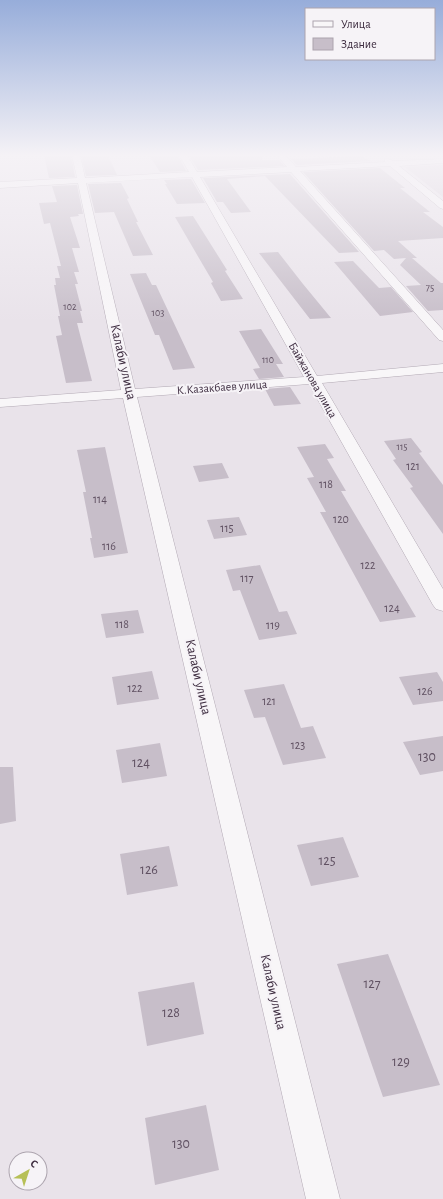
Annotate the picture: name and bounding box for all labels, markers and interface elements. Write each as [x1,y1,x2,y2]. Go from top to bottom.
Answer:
legend [305,8,435,60]
text: Улица [341,18,371,30]
text: Здание [341,38,377,50]
house number: 75 [426,283,434,293]
house number: 102 [63,302,77,312]
house number: 103 [152,308,164,318]
street label: Калаби улица [108,323,139,402]
street label: Байжанова улица [286,340,340,421]
house number: 110 [262,355,274,365]
street label: К.Казакбаев улица [176,378,268,397]
house number: 115 [396,442,408,452]
house number: 121 [406,460,420,472]
house number: 118 [319,478,333,490]
house number: 114 [93,493,107,505]
house number: 120 [333,513,349,525]
house number: 115 [220,522,234,534]
house number: 116 [102,540,116,552]
house number: 122 [360,559,376,571]
house number: 117 [240,572,254,584]
house number: 124 [384,602,400,614]
house number: 118 [115,618,129,630]
house number: 119 [266,619,280,631]
street label: Калаби улица [183,638,214,717]
house number: 122 [127,682,143,694]
house number: 126 [417,685,433,697]
house number: 121 [262,695,276,707]
house number: 123 [291,739,305,751]
house number: 130 [418,750,436,764]
house number: 124 [132,756,150,770]
house number: 125 [318,854,336,868]
house number: 126 [140,863,158,877]
street label: Калаби улица [258,953,289,1032]
house number: 127 [363,977,381,991]
house number: 128 [162,1006,180,1020]
house number: 129 [392,1055,410,1069]
house number: 130 [172,1137,190,1151]
north arrow [8,1151,48,1191]
text: С [28,1157,40,1170]

